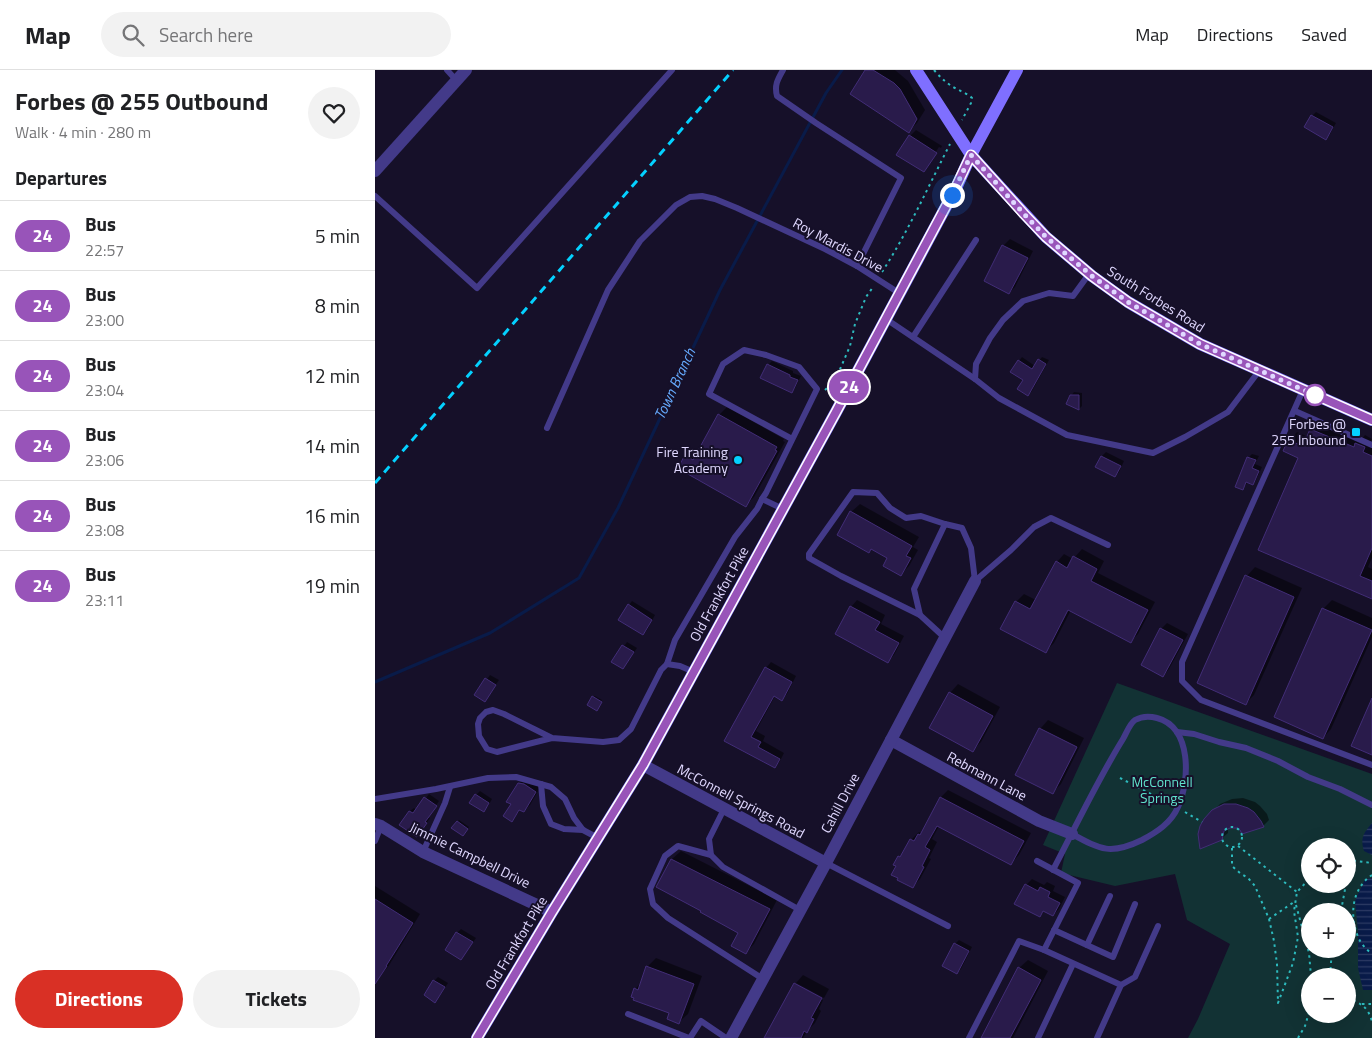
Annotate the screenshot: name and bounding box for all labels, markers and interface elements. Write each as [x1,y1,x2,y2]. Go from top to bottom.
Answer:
search box [101,12,451,57]
text: Map [25,17,71,53]
text: Search here [159,20,253,49]
icon: search [119,21,147,49]
text: Map [1135,21,1169,48]
text: Directions [1197,21,1273,48]
text: Saved [1301,21,1347,48]
text: Forbes @ 255 Outbound [15,83,268,119]
button: heart [308,87,360,139]
text: Walk · 4 min · 280 m [15,120,151,144]
text: Departures [15,163,107,192]
your location [940,183,965,208]
text: Bus [85,209,116,238]
street label: Roy Mardis Drive [789,212,887,277]
text: 5 min [315,221,360,250]
text: 24 [32,222,53,249]
text: 22:57 [85,238,124,262]
street label: South Forbes Road [1103,260,1209,337]
text: Bus [85,279,116,308]
text: 8 min [315,291,360,320]
text: 24 [32,292,53,319]
text: 23:00 [85,308,124,332]
water label: Town Branch [648,344,701,423]
text: Bus [85,349,116,378]
text: 12 min [304,361,360,390]
text: 24 [32,362,53,389]
line badge: 24 [827,371,871,403]
text: 24 [839,373,859,400]
text: 23:04 [85,378,124,402]
unlabelled marker [1304,384,1326,406]
place label: Forbes @ 255 Inbound [1271,413,1346,450]
text: Bus [85,419,116,448]
marker: Forbes @ 255 Inbound [1350,426,1362,438]
text: 14 min [304,431,360,460]
text: 24 [32,432,53,459]
place label: Fire Training Academy [656,441,728,478]
text: 23:06 [85,448,124,472]
marker: Fire Training Academy [732,454,744,466]
text: Bus [85,489,116,518]
text: 16 min [304,501,360,530]
text: 24 [32,502,53,529]
text: 23:08 [85,518,124,542]
street label: Old Frankfort Pike [684,542,753,645]
text: Bus [85,559,116,588]
text: 19 min [304,571,360,600]
text: 24 [32,572,53,599]
text: 23:11 [85,588,124,612]
street label: Rebmann Lane [943,746,1031,806]
street label: McConnell Springs Road [674,758,809,843]
street label: Cahill Drive [815,769,864,837]
park label: McConnell Springs [1131,771,1193,808]
street label: Jimmie Campbell Drive [406,816,534,893]
map controls [1301,838,1356,1023]
button: locate [1301,838,1356,893]
street label: Old Frankfort Pike [479,892,552,993]
button: + [1301,903,1356,958]
button: − [1301,968,1356,1023]
button: Directions [15,970,183,1028]
button: Tickets [193,970,360,1028]

